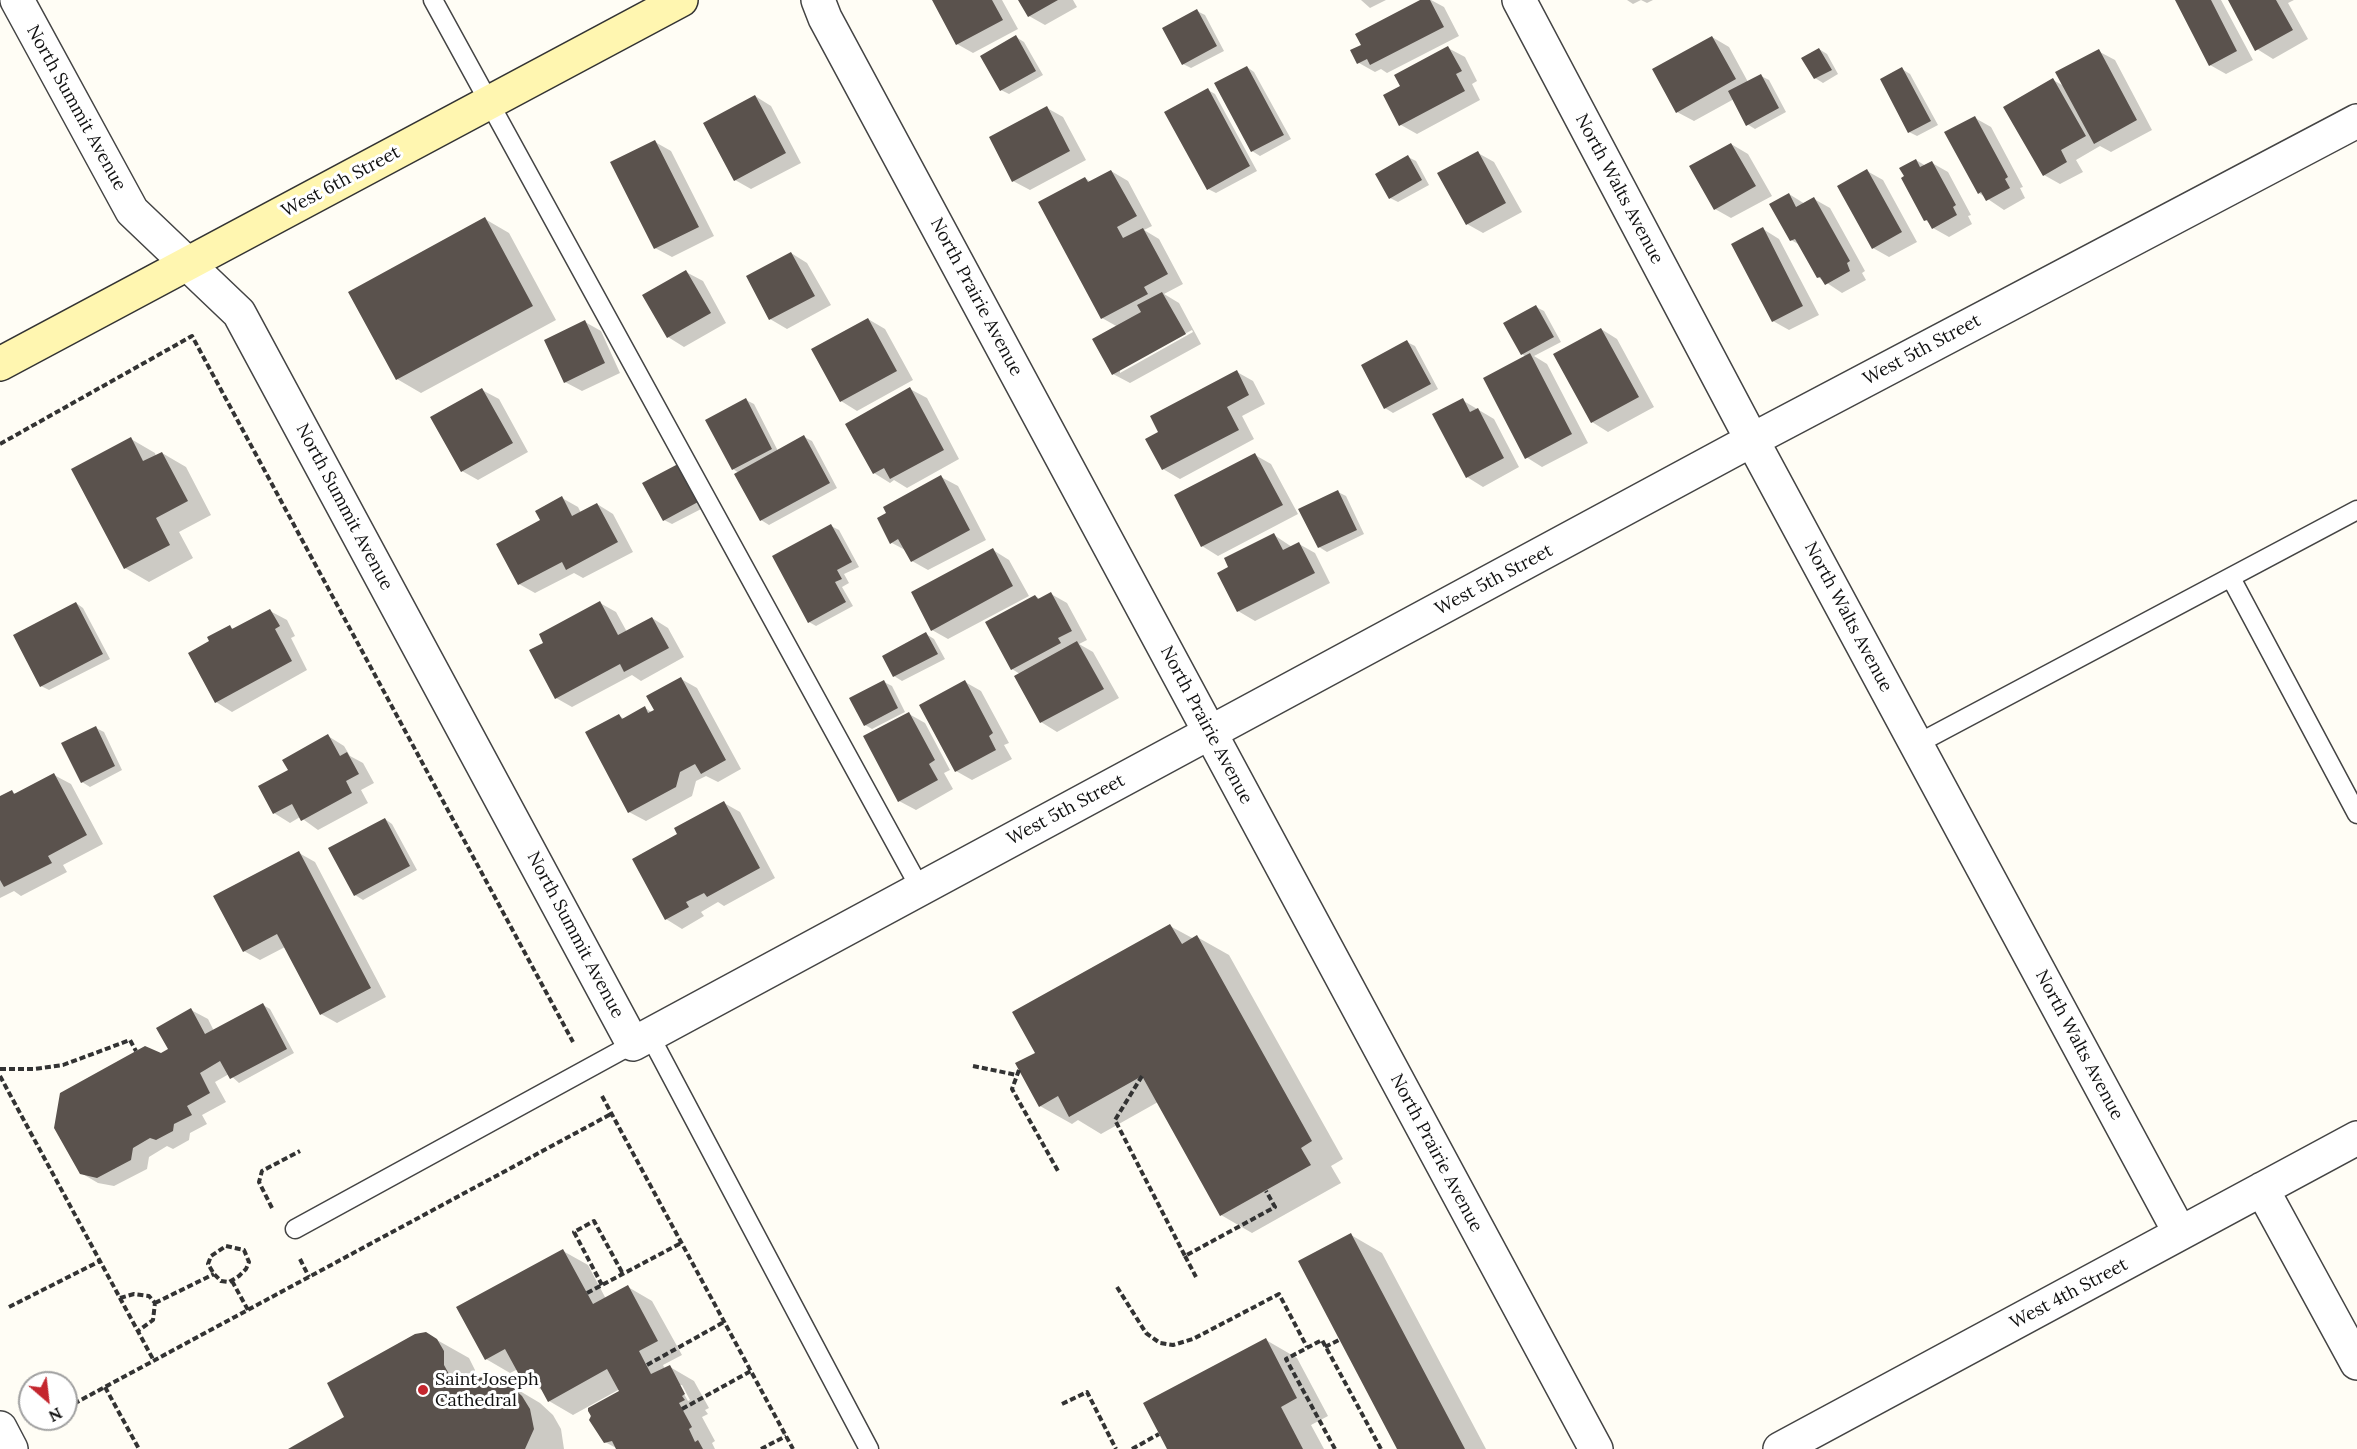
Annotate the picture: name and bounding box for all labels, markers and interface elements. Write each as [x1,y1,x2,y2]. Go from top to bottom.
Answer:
street label: North Summit Avenue [22,22,130,194]
street label: North Walts Avenue [1570,110,1668,268]
street label: West 6th Street [278,142,404,222]
street label: North Prairie Avenue [925,214,1027,380]
street label: West 5th Street [1859,310,1985,390]
street label: North Summit Avenue [291,420,397,594]
street label: North Walts Avenue [1799,538,1897,696]
street label: West 5th Street [1431,540,1557,620]
street label: North Prairie Avenue [1155,642,1257,808]
street label: West 5th Street [1003,770,1129,850]
street label: North Summit Avenue [522,848,628,1022]
street label: North Walts Avenue [2030,966,2128,1124]
street label: North Prairie Avenue [1385,1070,1487,1236]
street label: West 4th Street [2006,1254,2132,1334]
place label: Saint Joseph Cathedral [435,1369,539,1412]
north arrow [18,1371,78,1431]
marker: Saint Joseph Cathedral [416,1383,430,1397]
text: N [45,1403,66,1427]

